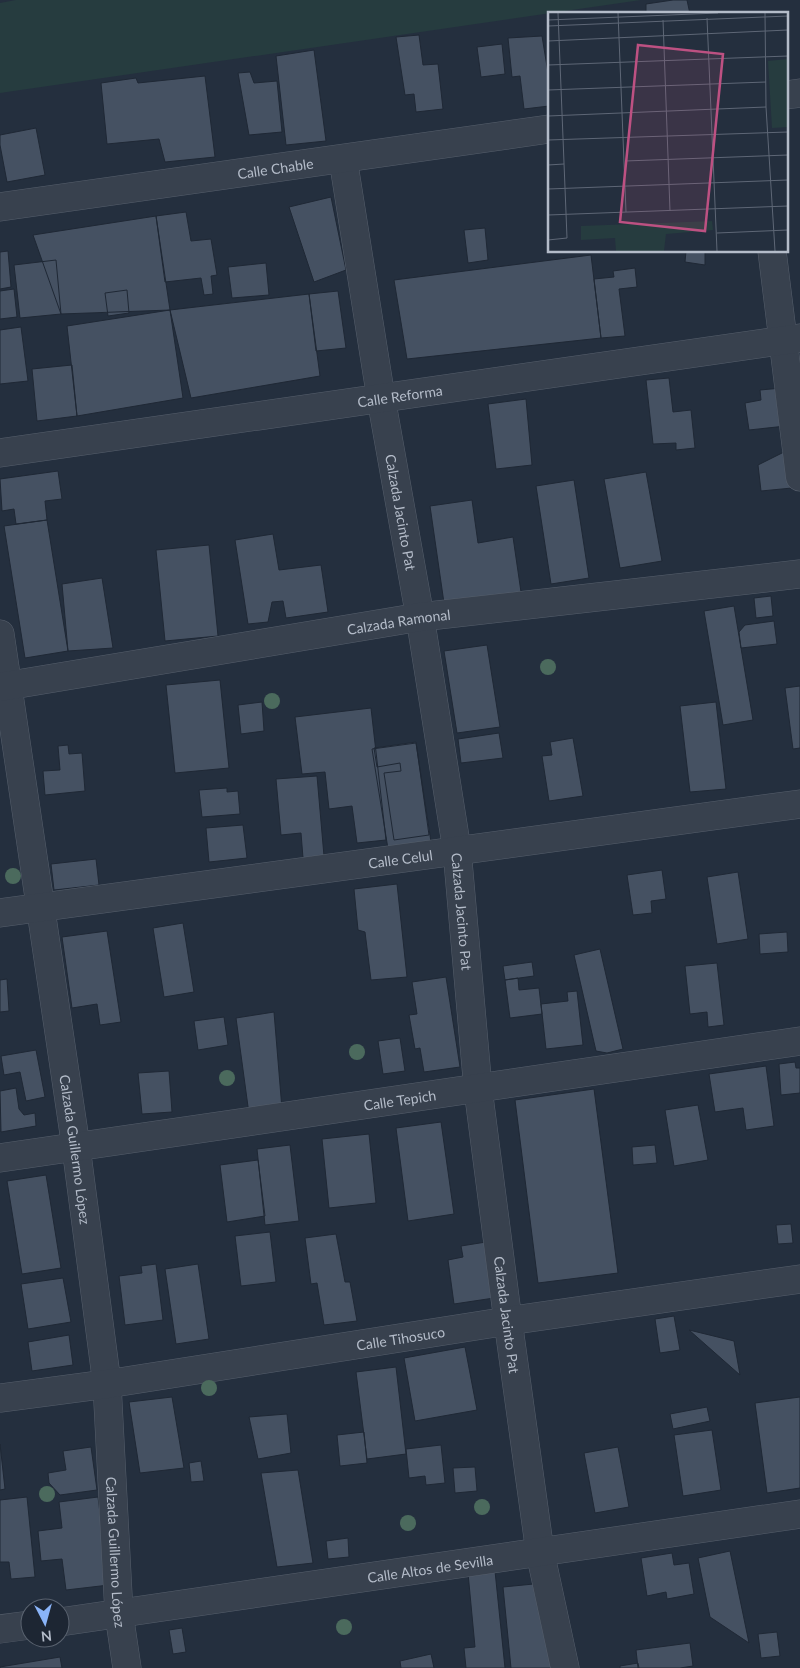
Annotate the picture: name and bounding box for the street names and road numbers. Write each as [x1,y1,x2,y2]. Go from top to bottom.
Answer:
street label: Calle Chable [236,154,314,182]
street label: Calle Reforma [356,381,444,410]
street label: Calzada Jacinto Pat [383,453,420,572]
street label: Calzada Ramonal [346,605,451,638]
street label: Calle Celul [367,846,434,871]
street label: Calzada Jacinto Pat [449,852,476,971]
street label: Calzada Guillermo López [57,1073,95,1225]
street label: Calle Tepich [362,1086,437,1113]
street label: Calzada Jacinto Pat [491,1255,524,1374]
street label: Calle Tihosuco [355,1323,446,1353]
street label: Calzada Guillermo López [103,1476,129,1629]
street label: Calle Altos de Sevilla [366,1550,494,1586]

